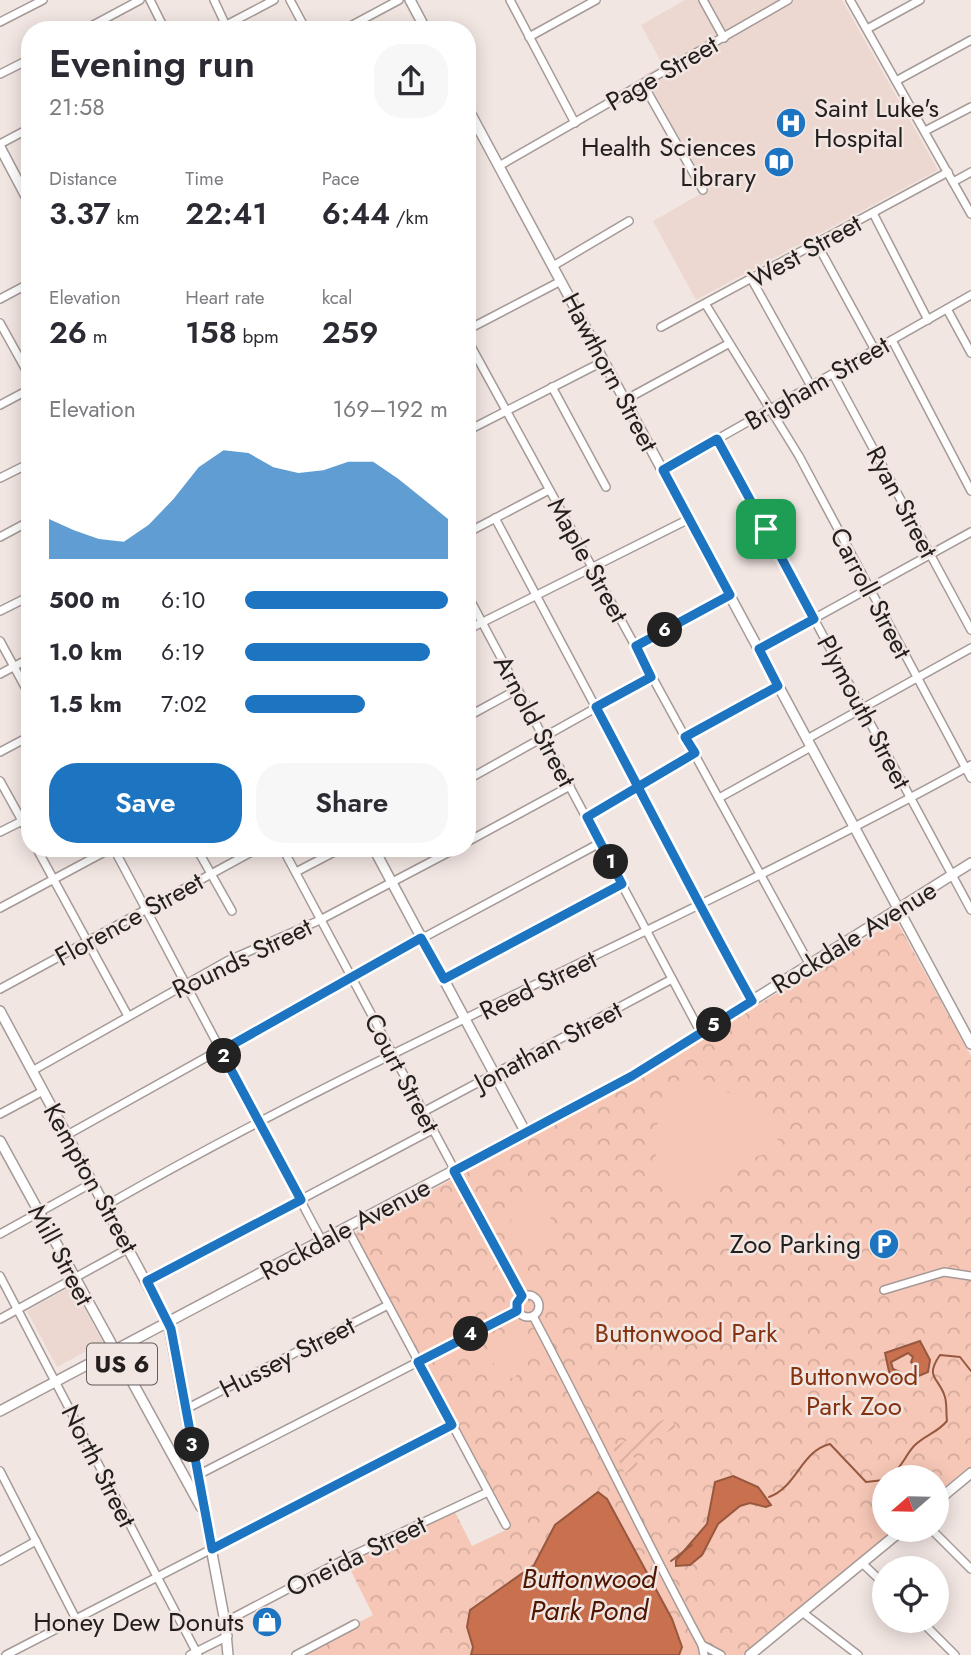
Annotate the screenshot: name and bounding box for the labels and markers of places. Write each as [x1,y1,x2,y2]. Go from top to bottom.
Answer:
place label: Saint Luke's Hospital [814,89,939,157]
hospital icon: Saint Luke's Hospital [774,106,808,140]
place label: Health Sciences Library [581,128,757,196]
library icon: Health Sciences Library [762,145,796,179]
pin [736,499,796,559]
pin: 6 [648,612,682,648]
pin: 1 [594,844,628,880]
pin: 5 [696,1007,732,1042]
pin: 2 [206,1038,242,1074]
place label: Zoo Parking [730,1225,861,1263]
parking icon: Zoo Parking [867,1227,901,1261]
pin: 4 [454,1316,489,1352]
pin: 3 [174,1428,210,1462]
place label: Honey Dew Donuts [33,1603,244,1641]
shop icon: Honey Dew Donuts [250,1605,284,1639]

